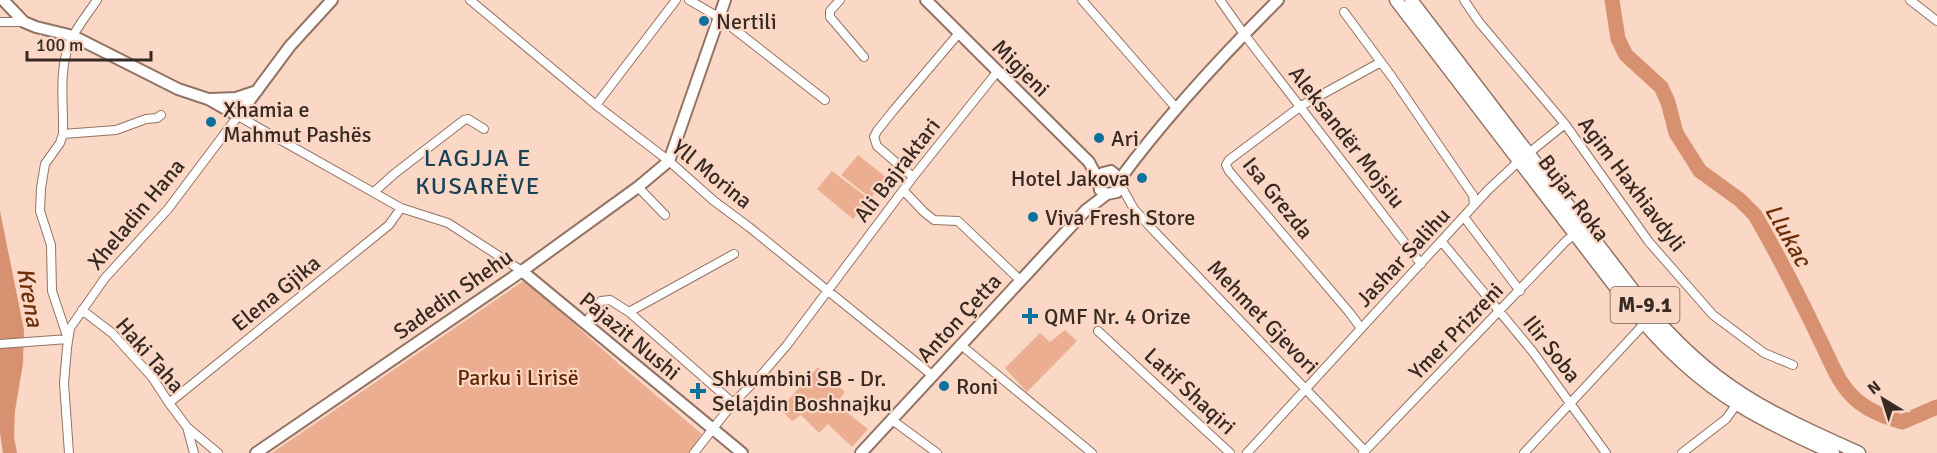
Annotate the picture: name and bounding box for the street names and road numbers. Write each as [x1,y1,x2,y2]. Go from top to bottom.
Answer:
street label: Migjeni [987,34,1055,102]
street label: Aleksandër Mojsiu [1283,61,1411,213]
street label: Agim Haxhiavdyli [1572,111,1692,257]
street label: Ali Bajraktari [848,113,946,227]
street label: Yll Morina [666,133,758,215]
street label: Bujar Roka [1533,149,1615,247]
street label: Isa Grezda [1237,152,1319,244]
street label: Xheladin Hana [82,153,190,275]
street label: Jashar Salihu [1350,202,1456,312]
street label: Sadedin Shehu [388,243,518,345]
street label: Elena Gjika [226,249,326,337]
street label: Mehmet Gjevori [1202,254,1324,380]
street label: Anton Çetta [911,268,1007,368]
street label: Ymer Prizreni [1403,277,1509,385]
street label: Pajazit Nushi [574,286,686,386]
road number: M-9.1 [1610,287,1680,323]
street label: Ilir Soba [1517,310,1587,388]
street label: Haki Taha [110,312,190,398]
street label: Latif Shaqiri [1139,342,1241,440]

